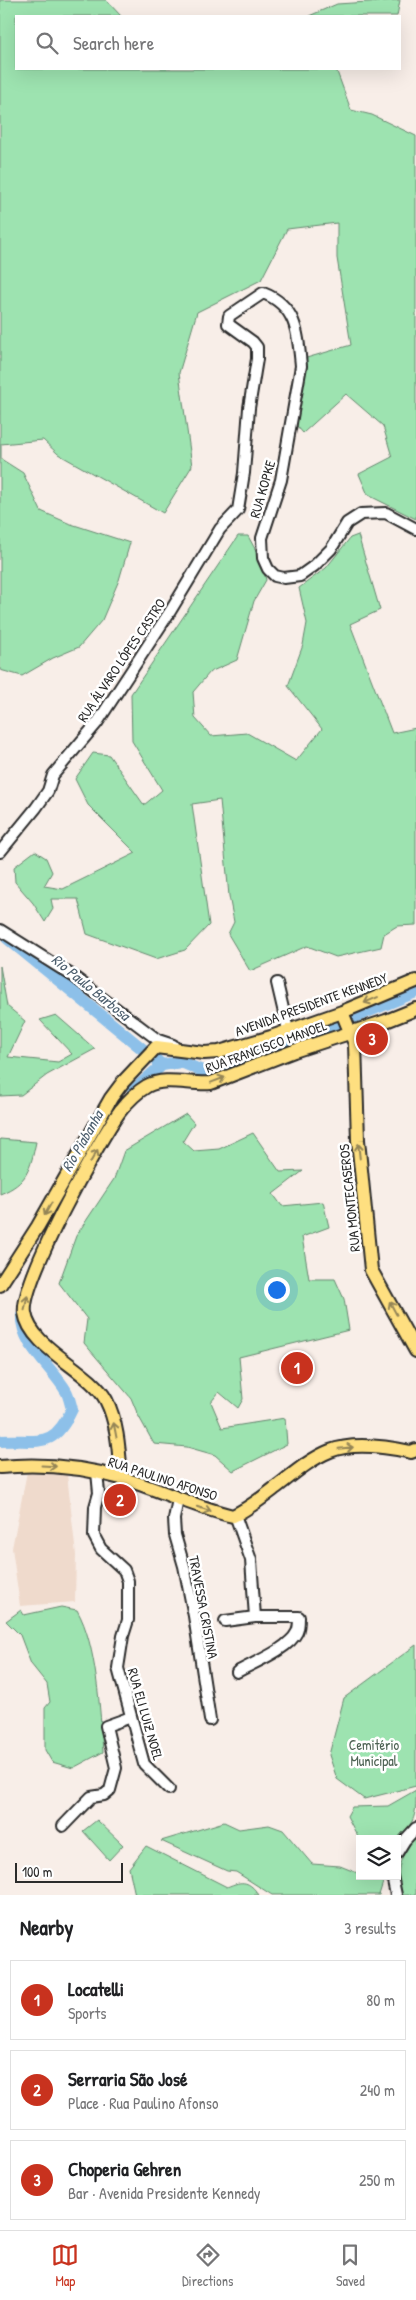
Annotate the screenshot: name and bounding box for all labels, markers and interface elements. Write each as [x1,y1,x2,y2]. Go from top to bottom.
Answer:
search box [15,15,401,70]
icon: search [33,29,61,57]
text: Search here [73,30,154,56]
street label: RUA KOPKE [245,458,279,520]
street label: RUA ÁLVARO LÓPES CASTRO [72,594,170,726]
water label: Rio Paulo Barbosa [47,949,136,1027]
street label: AVENIDA PRESIDENTE KENNEDY [232,967,391,1040]
one-way arrow [364,995,379,1005]
street label: RUA FRANCISCO MANOEL [203,1015,329,1077]
pin: 3 [356,1020,388,1058]
one-way arrow [210,1074,225,1084]
water label: Rio Piabanha [56,1105,109,1175]
street label: RUA MONTECASEROS [334,1143,364,1253]
one-way arrow [354,1144,364,1160]
one-way arrow [89,1150,99,1164]
one-way arrow [42,1201,52,1215]
your location [264,1277,290,1303]
one-way arrow [22,1296,31,1312]
one-way arrow [388,1300,398,1315]
pin: 1 [281,1349,313,1387]
one-way arrow [110,1422,120,1438]
one-way arrow [337,1443,353,1453]
street label: RUA PAULINO AFONSO [106,1451,220,1505]
one-way arrow [40,1461,56,1470]
pin: 2 [104,1481,136,1519]
one-way arrow [196,1505,212,1514]
street label: TRAVESSA CRISTINA [185,1554,223,1660]
street label: RUA ELI LUIZ NOEL [124,1666,168,1762]
park label: Cemitério Municipal [349,1735,400,1771]
map controls [356,1835,401,1880]
button: layers [356,1835,401,1880]
scale bar [15,1860,122,1883]
text: 100 m [22,1862,52,1881]
text: Nearby [20,1913,73,1942]
text: 3 results [344,1917,396,1939]
text: Locatelli [68,1976,124,2002]
text: 1 [34,1989,40,2011]
text: 80 m [366,1989,395,2011]
text: Sports [68,2002,106,2024]
text: Serraria São José [68,2066,188,2092]
text: 2 [33,2079,41,2101]
text: 240 m [360,2079,395,2101]
text: Place · Rua Paulino Afonso [68,2092,218,2114]
text: Choperia Gehren [68,2156,181,2182]
text: 3 [33,2169,41,2191]
text: 250 m [359,2169,395,2191]
text: Bar · Avenida Presidente Kennedy [68,2182,261,2204]
tab: Map [51,2241,79,2290]
tab: Directions [182,2241,233,2290]
tab: Saved [336,2241,365,2290]

